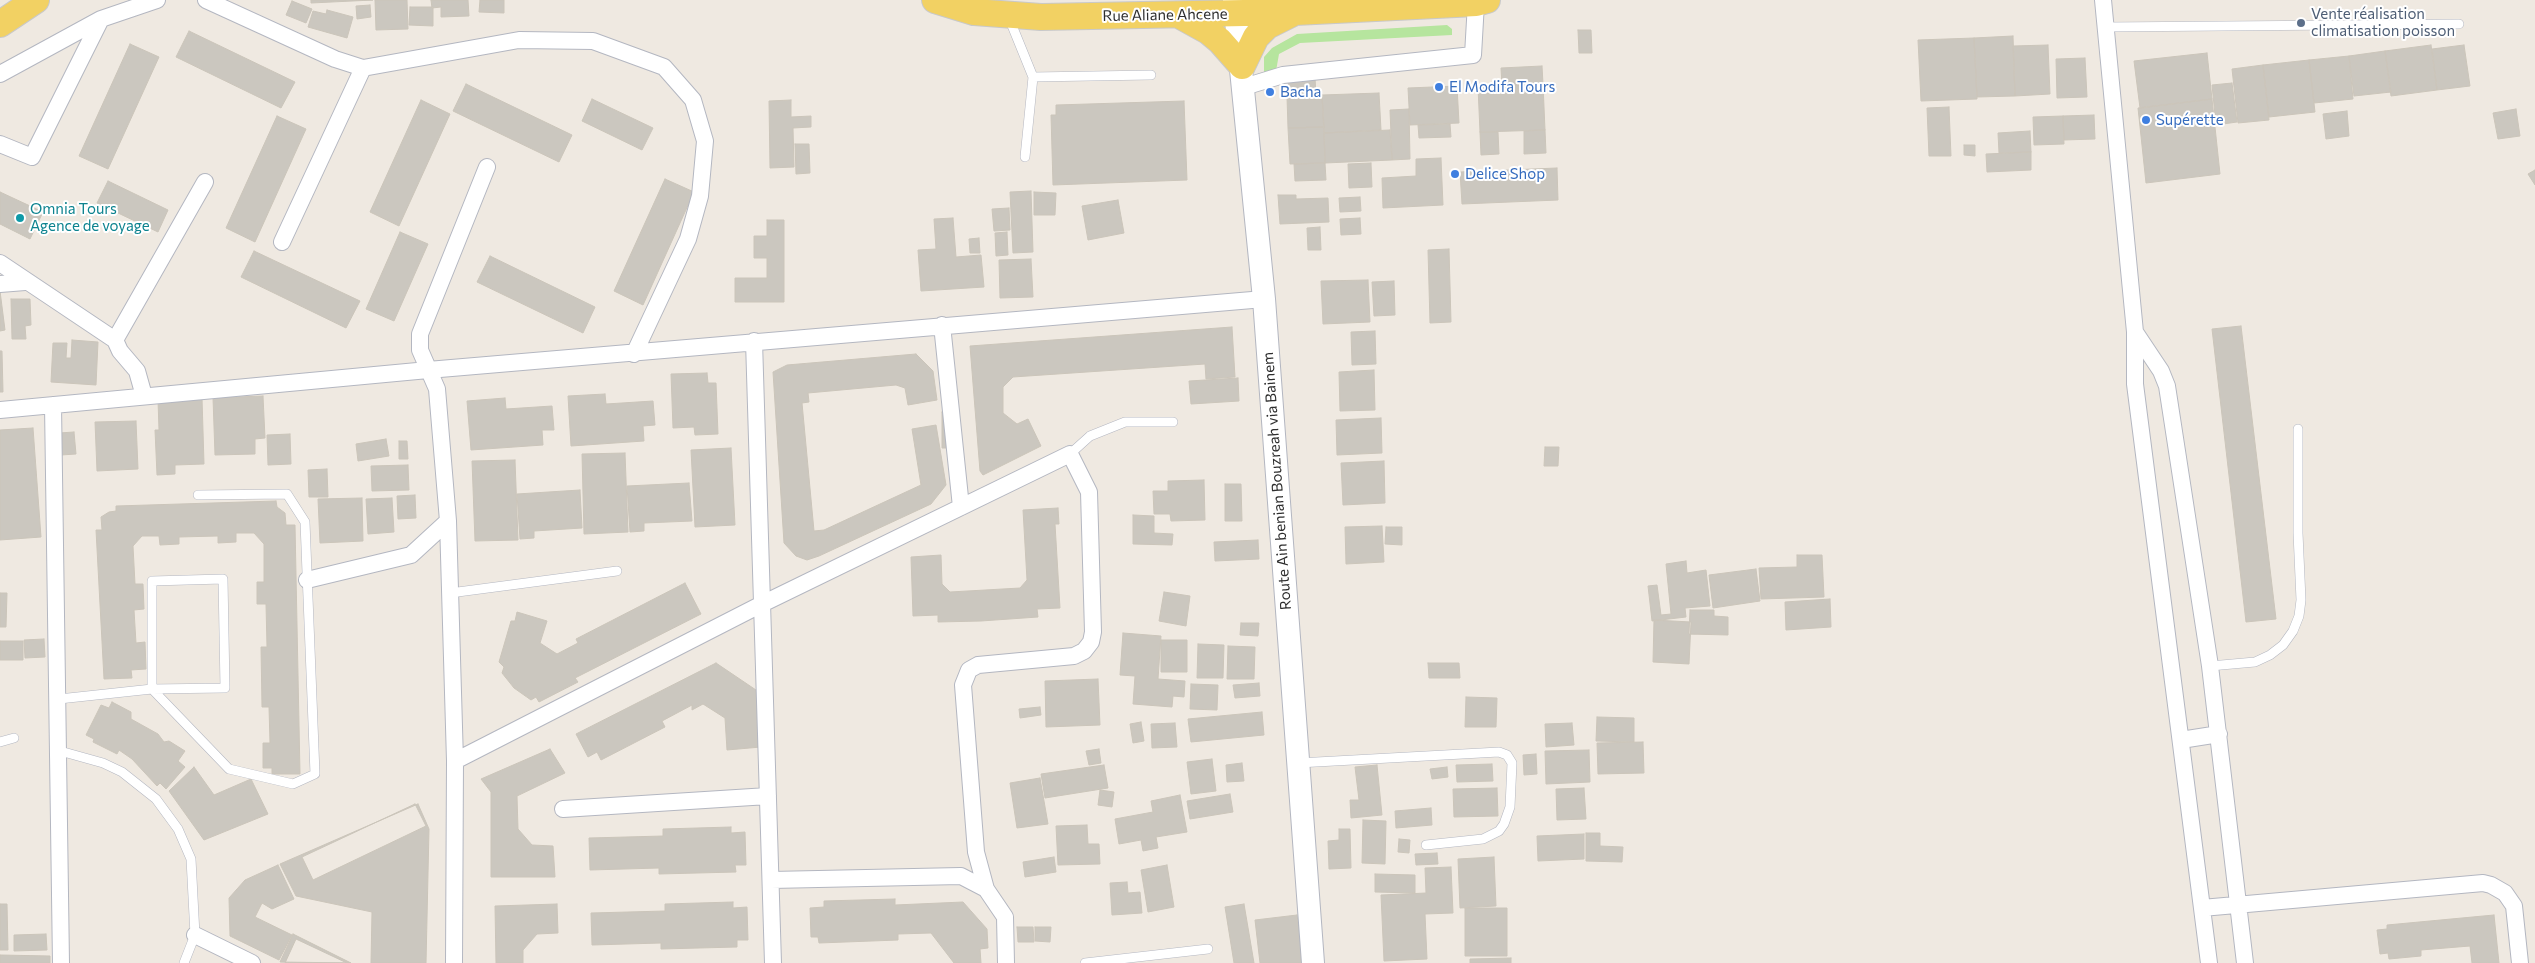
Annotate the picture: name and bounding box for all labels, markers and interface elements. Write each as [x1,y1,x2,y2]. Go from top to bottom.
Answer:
street label: Rue Aliane Ahcene [1102,5,1228,25]
place label: Vente réalisation climatisation poisson [2311,5,2455,40]
marker: Vente réalisation climatisation poisson [2295,17,2307,29]
place label: El Modifa Tours [1449,78,1555,96]
marker: El Modifa Tours [1433,81,1445,93]
place label: Bacha [1280,83,1321,101]
marker: Bacha [1264,86,1276,98]
place label: Supérette [2156,111,2224,129]
marker: Supérette [2140,114,2152,126]
place label: Delice Shop [1465,165,1545,183]
marker: Delice Shop [1449,168,1461,180]
place label: Omnia Tours Agence de voyage [30,200,150,235]
marker: Omnia Tours Agence de voyage [14,212,26,224]
street label: Route Ain benian Bouzreah via Bainem [1259,351,1295,611]

